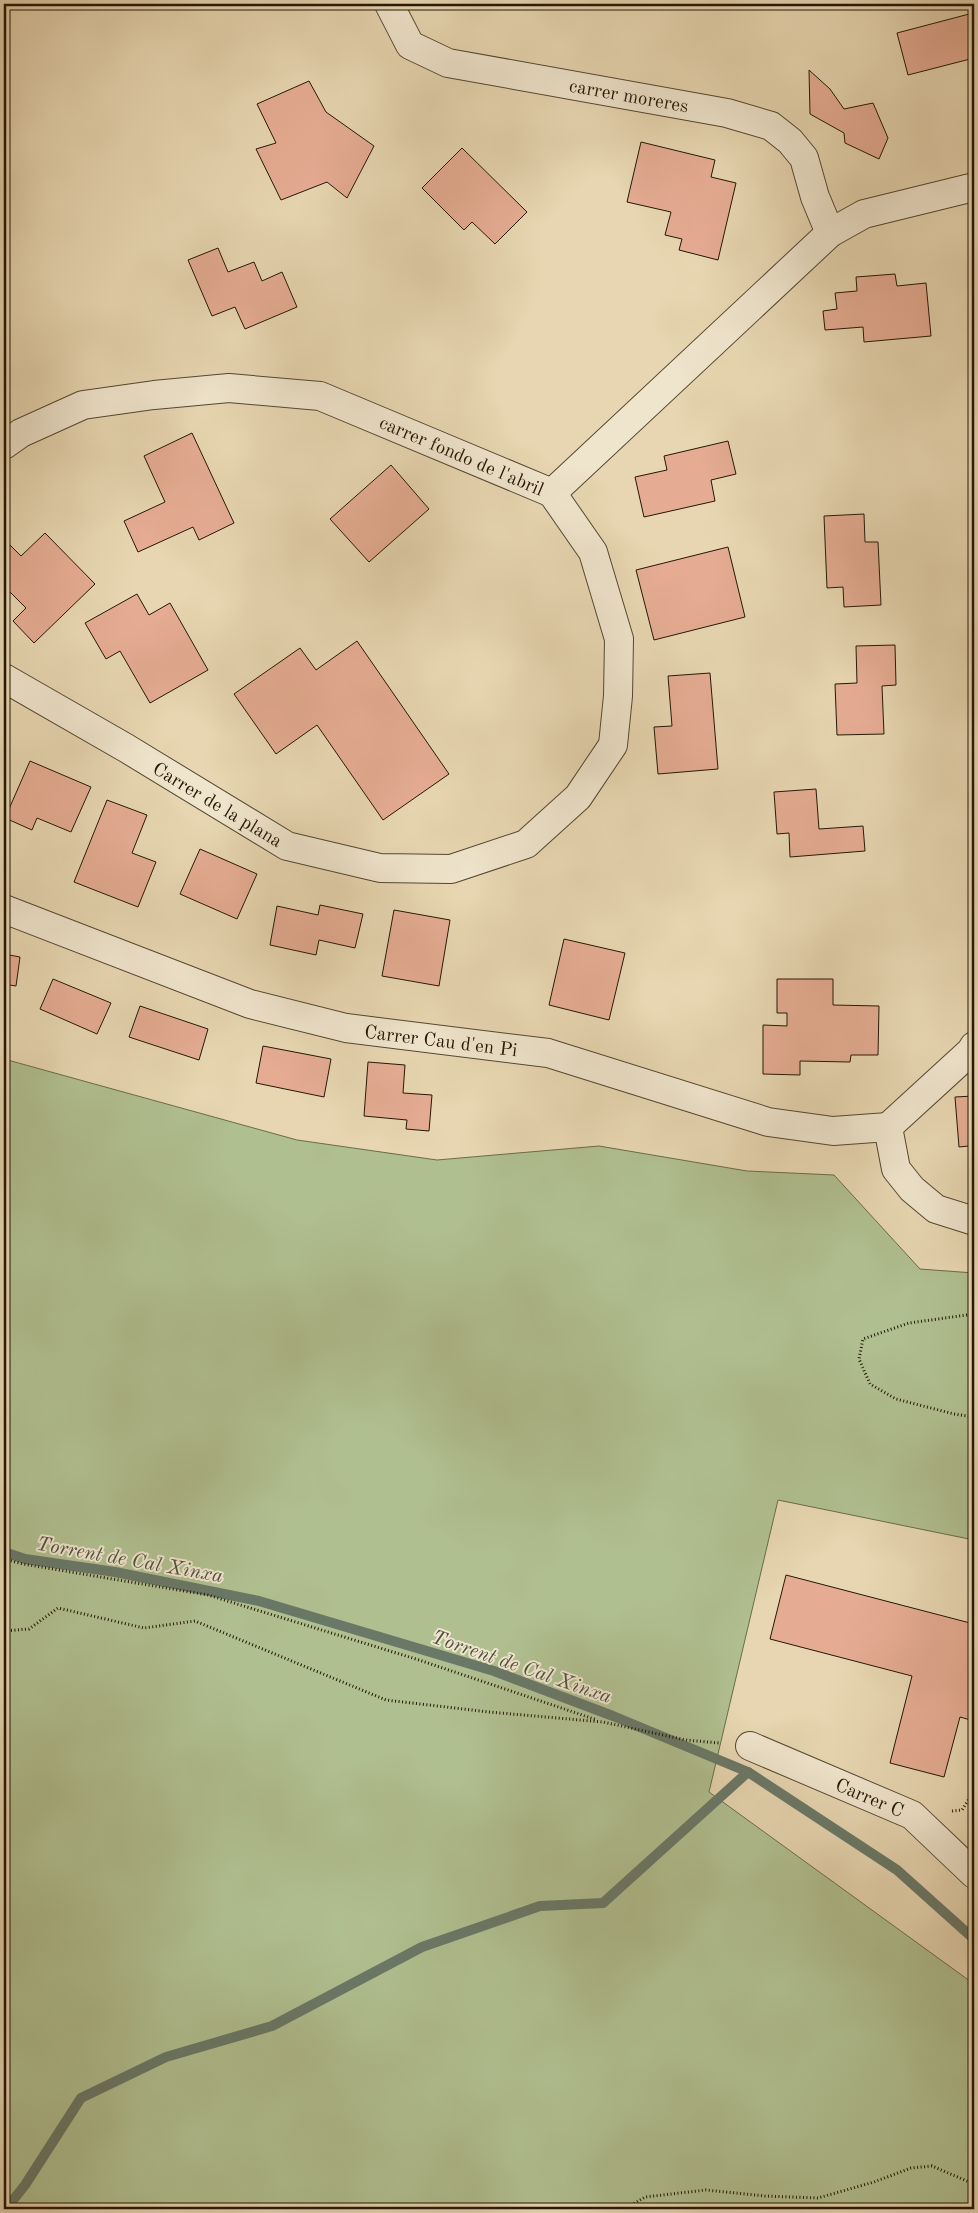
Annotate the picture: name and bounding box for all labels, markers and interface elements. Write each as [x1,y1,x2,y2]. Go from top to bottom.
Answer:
street label: carrer moreres [567,78,690,117]
street label: carrer fondo de l'abril [376,414,546,501]
street label: Carrer de la plana [149,760,285,853]
street label: Carrer Cau d'en Pi [363,1024,518,1061]
water label: Torrent de Cal Xinxa [35,1535,225,1587]
water label: Torrent de Cal Xinxa [429,1628,614,1708]
street label: Carrer C [832,1776,906,1822]

